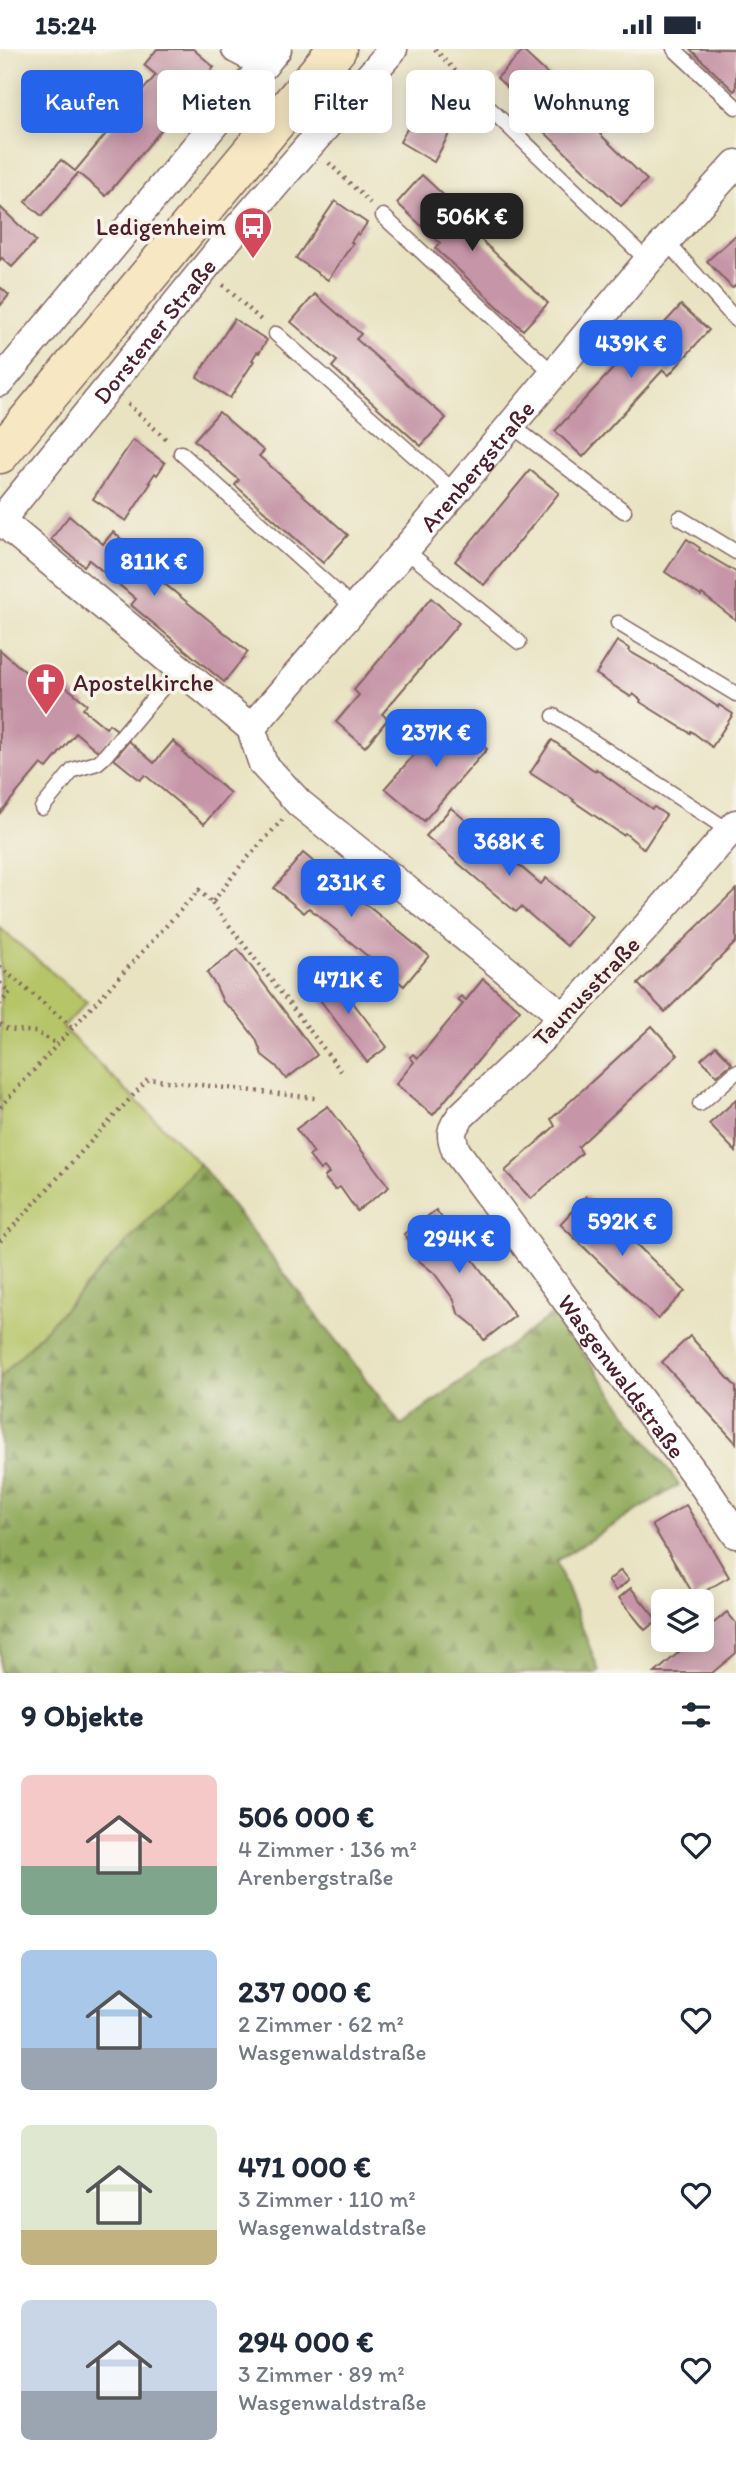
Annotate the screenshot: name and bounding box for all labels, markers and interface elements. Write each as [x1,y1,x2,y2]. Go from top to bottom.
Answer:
text: 15:24 [35,9,96,41]
chip: Kaufen [21,70,143,133]
chip: Mieten [157,70,275,133]
chip: Filter [289,70,392,133]
chip: Neu [406,70,495,133]
chip: Wohnung [509,70,654,133]
pin: 506K € [415,193,529,253]
text: 506K € [436,202,508,230]
bus stop icon: Ledigenheim [232,205,274,260]
place label: Ledigenheim [96,212,226,241]
street label: Dorstener Straße [86,252,222,409]
pin: 439K € [574,321,688,380]
text: 439K € [595,329,667,357]
street label: Arenbergstraße [413,394,540,537]
pin: 811K € [97,539,211,598]
text: 811K € [121,547,187,575]
church icon: Apostelkirche [25,661,67,716]
place label: Apostelkirche [73,668,214,697]
pin: 237K € [379,709,493,769]
text: 237K € [401,718,471,746]
pin: 368K € [452,819,566,878]
text: 368K € [474,827,544,855]
pin: 231K € [294,859,408,919]
text: 231K € [317,868,385,896]
street label: Taunusstraße [526,930,646,1052]
pin: 471K € [291,957,405,1016]
text: 471K € [314,965,382,993]
pin: 592K € [565,1199,679,1258]
text: 592K € [587,1207,657,1235]
pin: 294K € [402,1215,516,1275]
text: 294K € [424,1224,494,1252]
street label: Wasgenwaldstraße [552,1288,692,1464]
map controls [651,1589,714,1652]
button: layers [651,1589,714,1652]
icon: filters [677,1696,715,1734]
text: 9 Objekte [21,1697,144,1734]
text: 506 000 € [238,1798,374,1835]
icon: home [77,1803,161,1887]
icon: heart [677,1826,715,1864]
text: 4 Zimmer · 136 m² [238,1835,417,1863]
text: Arenbergstraße [238,1863,394,1891]
text: 237 000 € [238,1973,371,2010]
icon: home [77,1978,161,2062]
icon: heart [677,2001,715,2039]
text: 2 Zimmer · 62 m² [238,2010,404,2038]
text: Wasgenwaldstraße [238,2038,426,2066]
text: 471 000 € [238,2148,371,2185]
icon: home [77,2153,161,2237]
icon: heart [677,2176,715,2214]
text: 3 Zimmer · 110 m² [238,2185,416,2213]
text: Wasgenwaldstraße [238,2213,426,2241]
text: 294 000 € [238,2323,374,2360]
icon: home [77,2328,161,2412]
icon: heart [677,2351,715,2389]
text: 3 Zimmer · 89 m² [238,2360,405,2388]
text: Wasgenwaldstraße [238,2388,426,2416]

